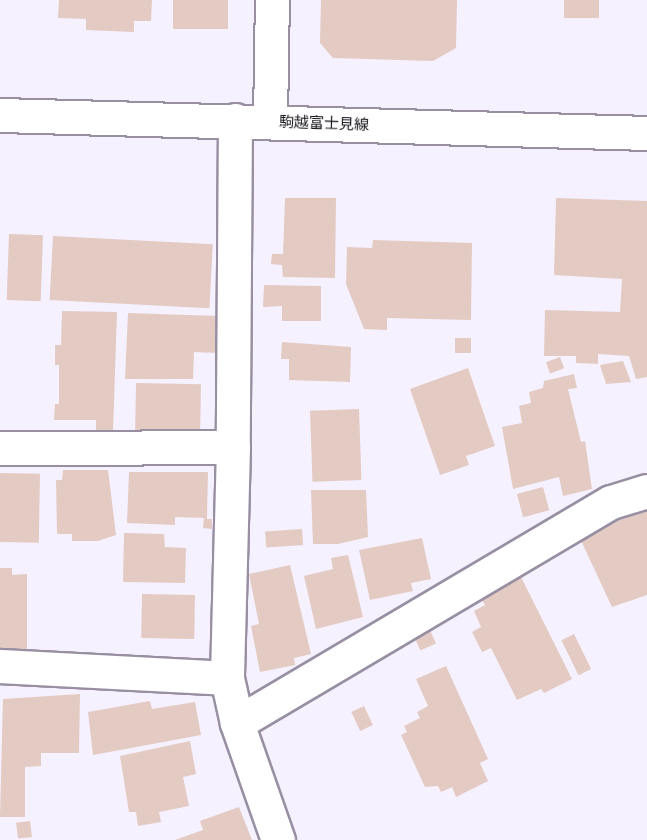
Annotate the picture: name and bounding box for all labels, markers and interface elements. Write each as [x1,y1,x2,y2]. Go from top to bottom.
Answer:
street label: 駒越富士見線 [279,112,369,134]

